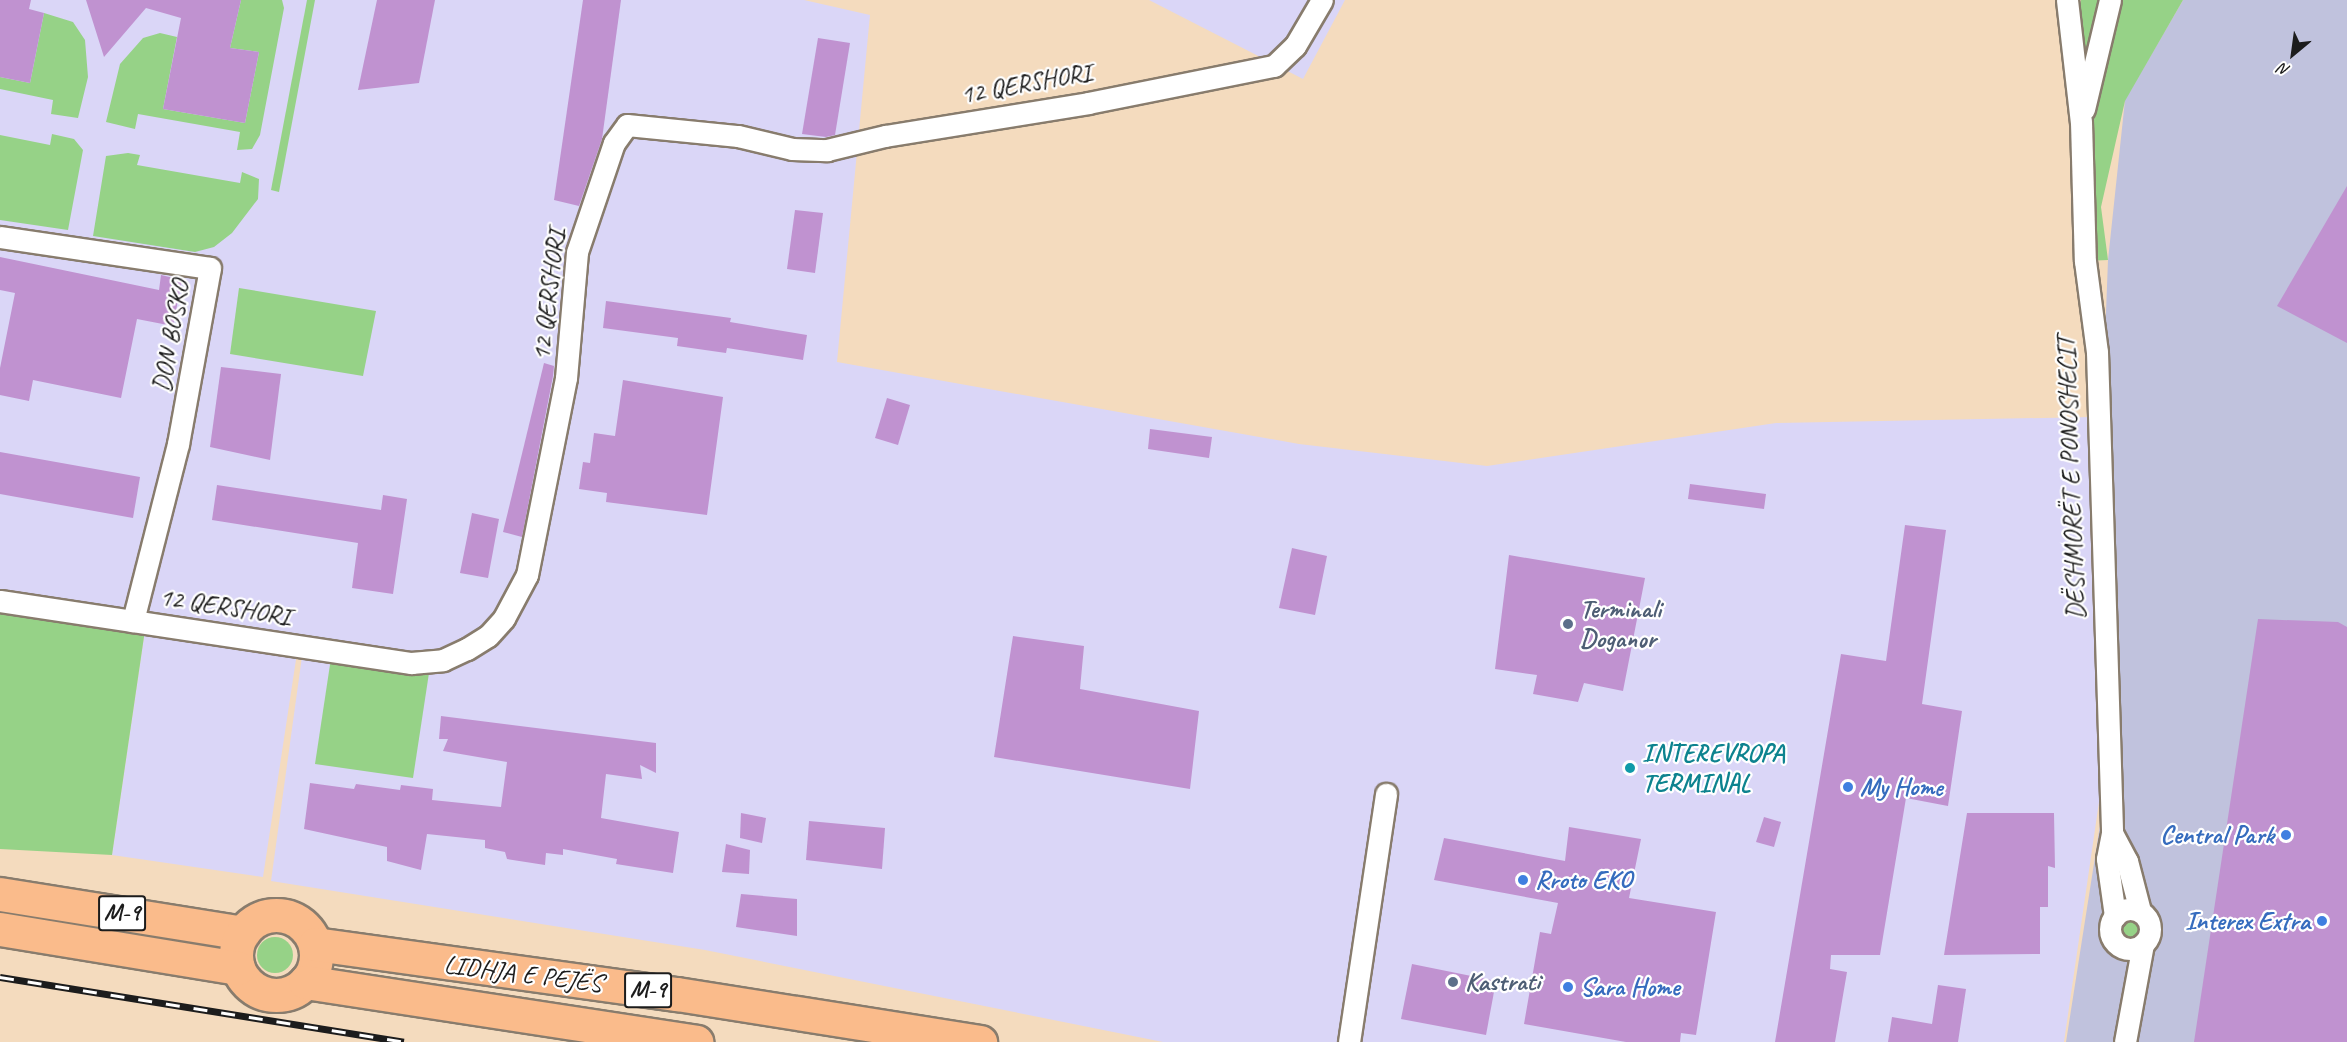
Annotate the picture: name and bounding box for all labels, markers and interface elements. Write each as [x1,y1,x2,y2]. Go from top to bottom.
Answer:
north arrow [2263,24,2323,84]
street label: 12 QERSHORI [958,57,1094,111]
text: N [2275,59,2293,81]
street label: 12 QERSHORI [525,227,573,363]
street label: DON BOSKO [146,278,196,394]
street label: DËSHMORËT E PONOSHECIT [2050,337,2092,619]
street label: 12 QERSHORI [157,581,293,633]
place label: Terminali Doganor [1580,593,1661,654]
marker: Terminali Doganor [1561,617,1575,631]
place label: INTEREVROPA TERMINAL [1642,737,1784,798]
marker: INTEREVROPA TERMINAL [1623,761,1637,775]
place label: My Home [1860,771,1942,803]
marker: My Home [1841,780,1855,794]
place label: Central Park [2160,819,2274,851]
marker: Central Park [2279,828,2293,842]
place label: Rroto EKO [1535,864,1632,896]
marker: Rroto EKO [1516,873,1530,887]
road number: M-9 [98,892,146,934]
place label: Interex Extra [2185,905,2310,937]
marker: Interex Extra [2315,914,2329,928]
street label: LIDHJA E PEJËS [443,949,603,999]
place label: Kastrati [1465,966,1540,998]
road number: M-9 [624,969,672,1011]
place label: Sara Home [1580,971,1678,1003]
marker: Kastrati [1446,975,1460,989]
marker: Sara Home [1561,980,1575,994]

